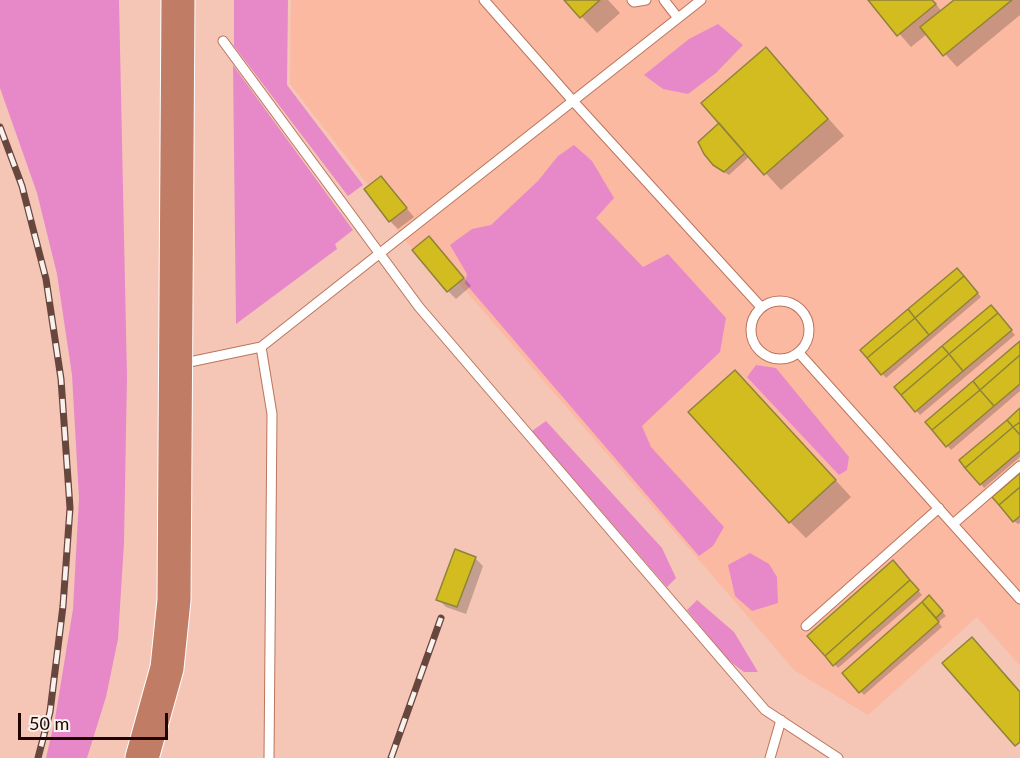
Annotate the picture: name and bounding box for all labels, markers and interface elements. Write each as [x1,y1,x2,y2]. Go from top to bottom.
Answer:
scale bar [21,701,171,739]
text: 50 m [29,712,69,734]

